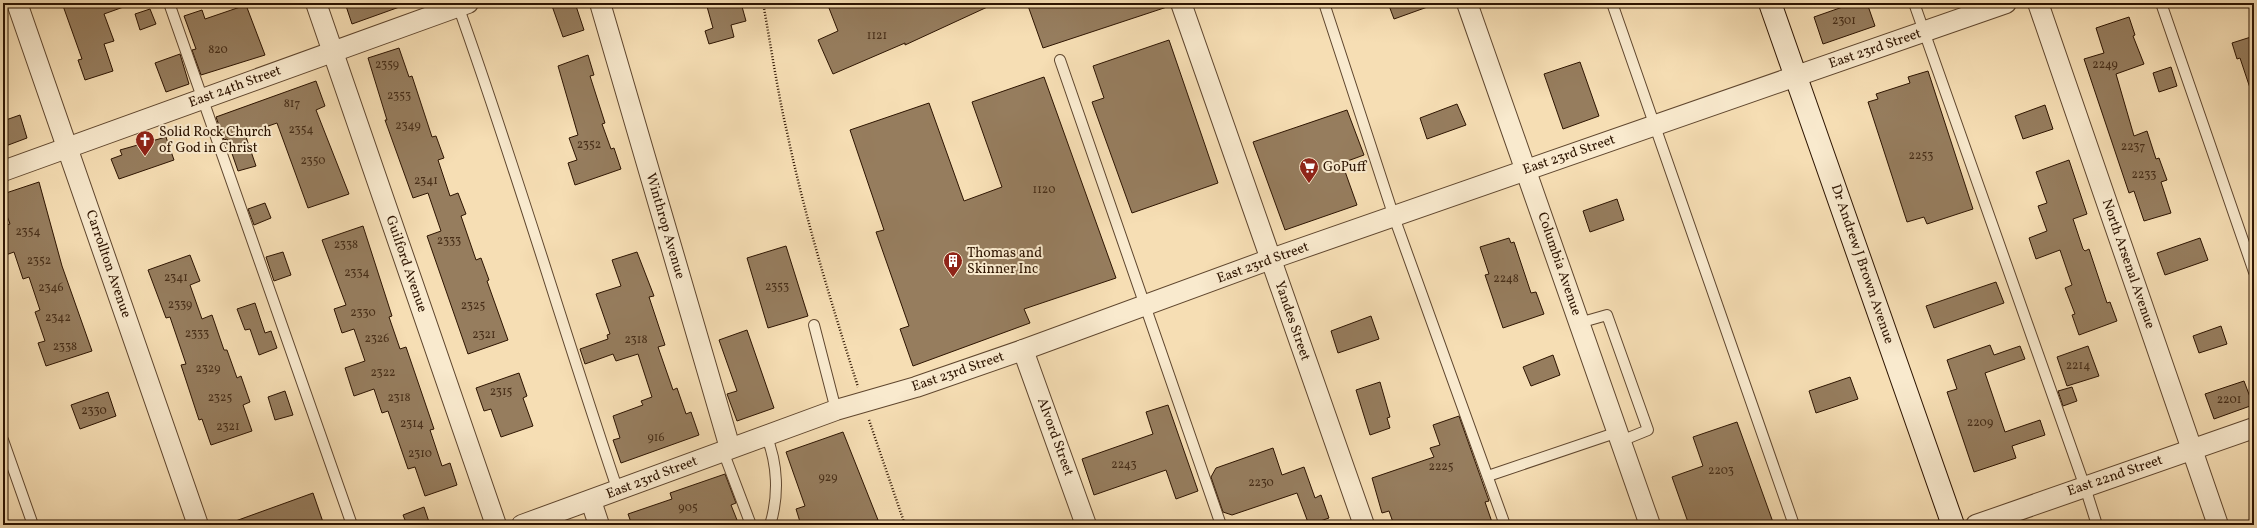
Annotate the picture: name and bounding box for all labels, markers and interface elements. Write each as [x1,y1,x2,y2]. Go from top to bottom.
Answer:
house number: 2301 [1832,13,1856,29]
street label: East 23rd Street [1826,24,1924,74]
house number: 1121 [867,28,887,44]
house number: 820 [208,42,228,58]
house number: 2359 [375,57,399,73]
house number: 2249 [2092,57,2118,73]
street label: East 24th Street [186,61,284,113]
house number: 2353 [387,88,411,104]
house number: 817 [284,96,300,112]
house number: 2349 [395,118,421,134]
house number: 2354 [288,122,314,138]
place label: Solid Rock Church of God in Christ [159,123,272,158]
church icon: Solid Rock Church of God in Christ [134,129,156,157]
street label: East 23rd Street [1520,130,1618,180]
house number: 2352 [577,137,601,153]
house number: 2237 [2121,139,2145,155]
house number: 2253 [1909,148,1933,164]
house number: 2350 [301,153,325,169]
supermarket icon: GoPuff [1298,156,1320,184]
place label: GoPuff [1323,158,1368,177]
house number: 2233 [2132,167,2156,183]
street label: Winthrop Avenue [641,171,689,282]
house number: 2341 [414,173,438,189]
house number: 1120 [1033,182,1055,198]
street label: Dr Andrew J Brown Avenue [1826,182,1898,347]
street label: North Arsenal Avenue [2097,197,2159,332]
street label: Carrollton Avenue [81,208,135,321]
street label: Columbia Avenue [1532,210,1586,319]
street label: Guilford Avenue [381,213,432,315]
house number: 2354 [15,224,41,240]
house number: 2333 [437,233,461,249]
house number: 2338 [334,237,358,253]
street label: East 23rd Street [1214,238,1312,288]
place label: Thomas and Skinner Inc [967,244,1042,279]
building icon: Thomas and Skinner Inc [942,250,964,278]
house number: 2352 [27,253,51,269]
house number: 2334 [344,265,370,281]
house number: 2341 [164,270,188,286]
house number: 2248 [1493,271,1519,287]
house number: 2353 [765,279,789,295]
street label: Yandes Street [1269,279,1315,364]
house number: 2346 [38,280,64,296]
house number: 2339 [168,297,192,313]
house number: 2325 [461,298,485,314]
house number: 2330 [350,305,376,321]
house number: 2342 [45,310,71,326]
house number: 2333 [185,326,209,342]
house number: 2321 [472,327,496,343]
house number: 2326 [365,331,389,347]
house number: 2318 [625,332,648,348]
house number: 2338 [53,339,77,355]
street label: East 23rd Street [909,347,1007,397]
house number: 2214 [2066,358,2090,374]
house number: 2329 [196,361,220,377]
house number: 2322 [370,365,396,381]
house number: 2315 [490,384,513,400]
house number: 2325 [208,390,232,406]
house number: 2318 [388,390,411,406]
house number: 2201 [2217,392,2241,408]
street label: Alvord Street [1032,395,1078,479]
house number: 2330 [81,403,107,419]
house number: 2209 [1967,415,1993,431]
house number: 2314 [400,416,424,432]
house number: 2321 [216,419,240,435]
house number: 916 [648,430,664,446]
house number: 2310 [408,446,432,462]
street label: East 22nd Street [2065,451,2165,501]
street label: East 23rd Street [603,452,701,504]
house number: 2243 [1111,457,1137,473]
house number: 2225 [1428,459,1454,475]
house number: 2203 [1708,463,1734,479]
house number: 929 [819,470,837,486]
house number: 2230 [1248,475,1274,491]
house number: 905 [678,500,698,516]

